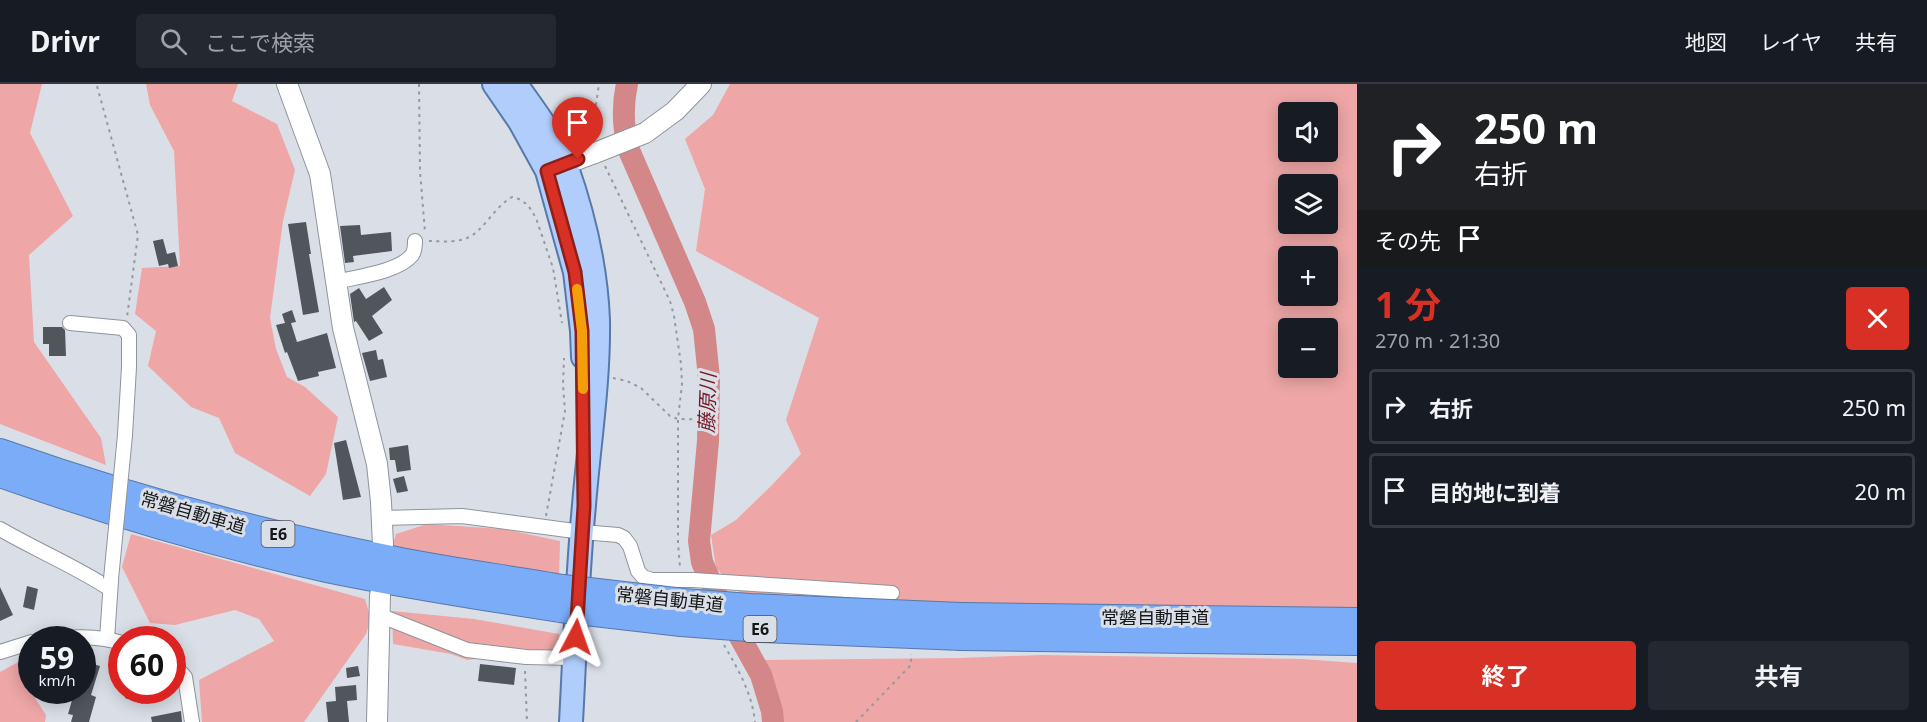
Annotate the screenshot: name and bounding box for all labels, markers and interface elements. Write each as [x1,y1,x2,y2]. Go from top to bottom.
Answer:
search box [136,14,556,68]
text: Drivr [30,22,100,60]
icon: search [157,25,190,58]
text: ここで検索 [205,27,315,57]
text: 地図 [1685,28,1727,56]
text: レイヤ [1760,28,1822,56]
text: 共有 [1855,28,1897,56]
pin [552,97,603,159]
text: 250 m [1474,99,1598,156]
map controls [1278,102,1338,378]
button: sound [1278,102,1338,162]
icon: arrive [561,106,594,139]
icon: right [1375,108,1453,186]
text: 右折 [1474,155,1528,192]
button: layers [1278,174,1338,234]
icon: arrive [1453,222,1486,255]
text: その先 [1375,225,1441,255]
button: + [1278,246,1338,306]
text: 1 分 [1375,280,1441,329]
button: close [1846,287,1909,350]
button: − [1278,318,1338,378]
text: 270 m · 21:30 [1375,327,1500,354]
water label: 藤原川 [692,371,722,433]
icon: right [1378,390,1411,423]
text: 250 m [1842,392,1906,422]
text: 右折 [1429,393,1473,423]
icon: arrive [1378,474,1411,507]
text: 20 m [1855,476,1906,506]
text: 目的地に到着 [1429,477,1561,507]
street label: 常磐自動車道 [138,486,248,538]
road number: E6 [262,521,294,547]
street label: 常磐自動車道 [615,581,725,617]
position arrow [544,605,608,669]
street label: 常磐自動車道 [1101,605,1209,629]
road number: E6 [744,616,777,642]
speed limit sign: 60 [108,626,186,704]
text: 59 [40,637,74,678]
button: 終了 [1375,641,1636,710]
button: 共有 [1648,641,1909,710]
text: km/h [39,670,75,690]

